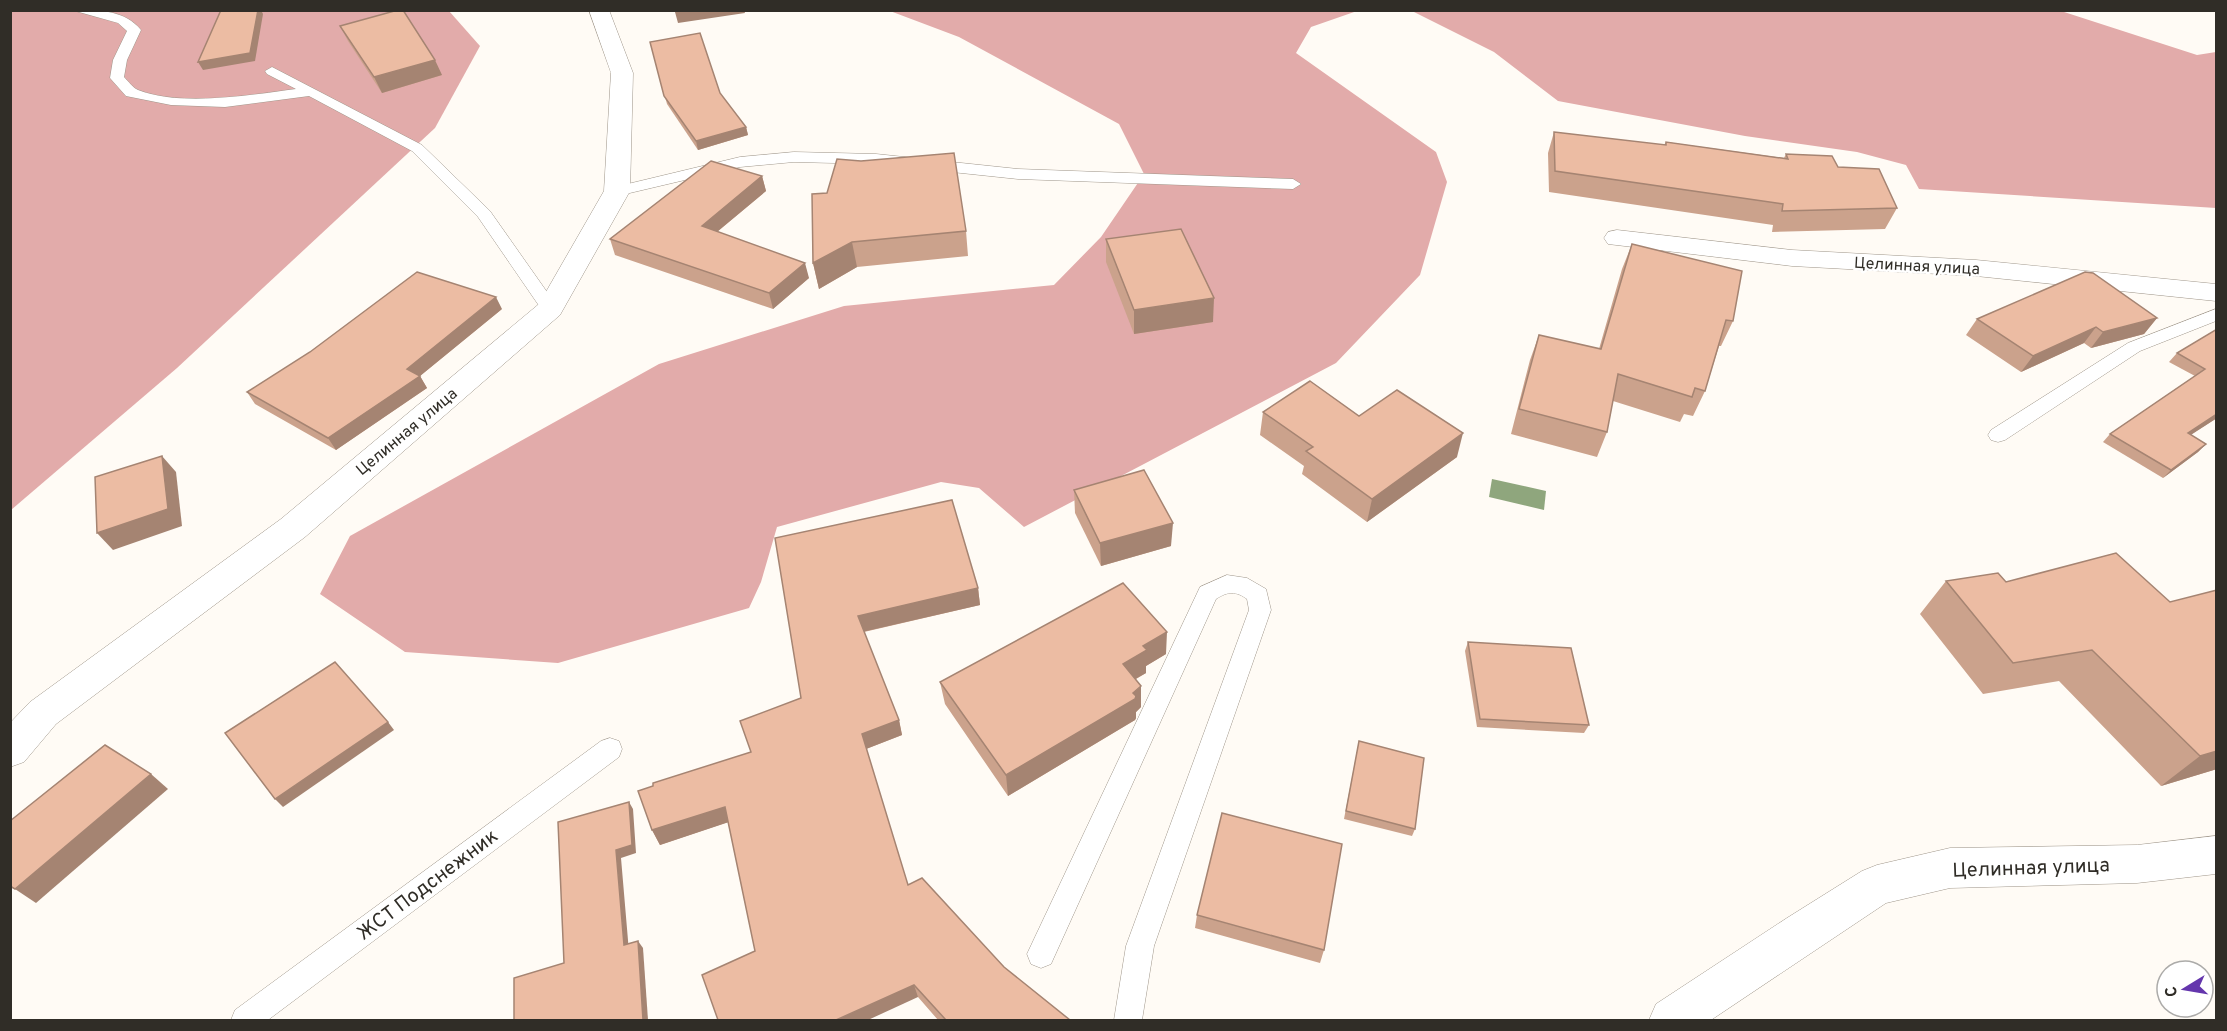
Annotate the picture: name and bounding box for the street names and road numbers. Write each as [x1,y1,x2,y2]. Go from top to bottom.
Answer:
street label: Целинная улица [1853,254,1980,280]
street label: Целинная улица [353,384,462,481]
street label: ЖСТ Подснежник [352,824,504,947]
street label: Целинная улица [1952,853,2110,885]

